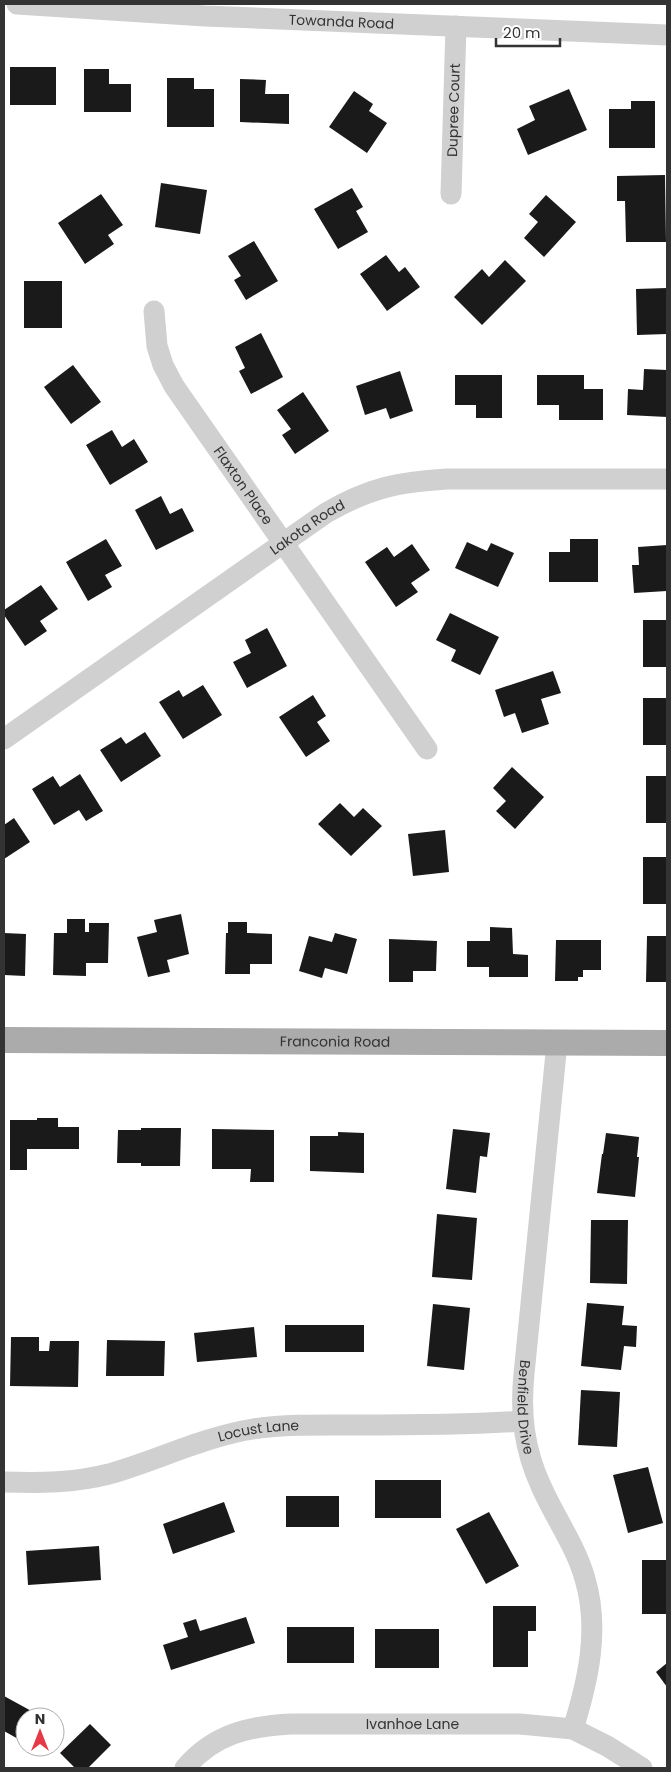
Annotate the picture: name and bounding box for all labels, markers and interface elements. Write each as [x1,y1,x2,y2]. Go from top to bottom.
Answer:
street label: Towanda Road [288,9,395,34]
scale bar [496,15,560,47]
text: 20 m [503,22,541,43]
street label: Dupree Court [442,63,465,157]
street label: Flaxton Place [209,442,278,529]
street label: Lakota Road [266,495,348,559]
street label: Franconia Road [280,1031,390,1052]
street label: Benfield Drive [513,1359,539,1457]
street label: Locust Lane [216,1415,300,1446]
north arrow [15,1707,65,1757]
text: N [35,1709,45,1729]
street label: Ivanhoe Lane [366,1714,459,1734]

